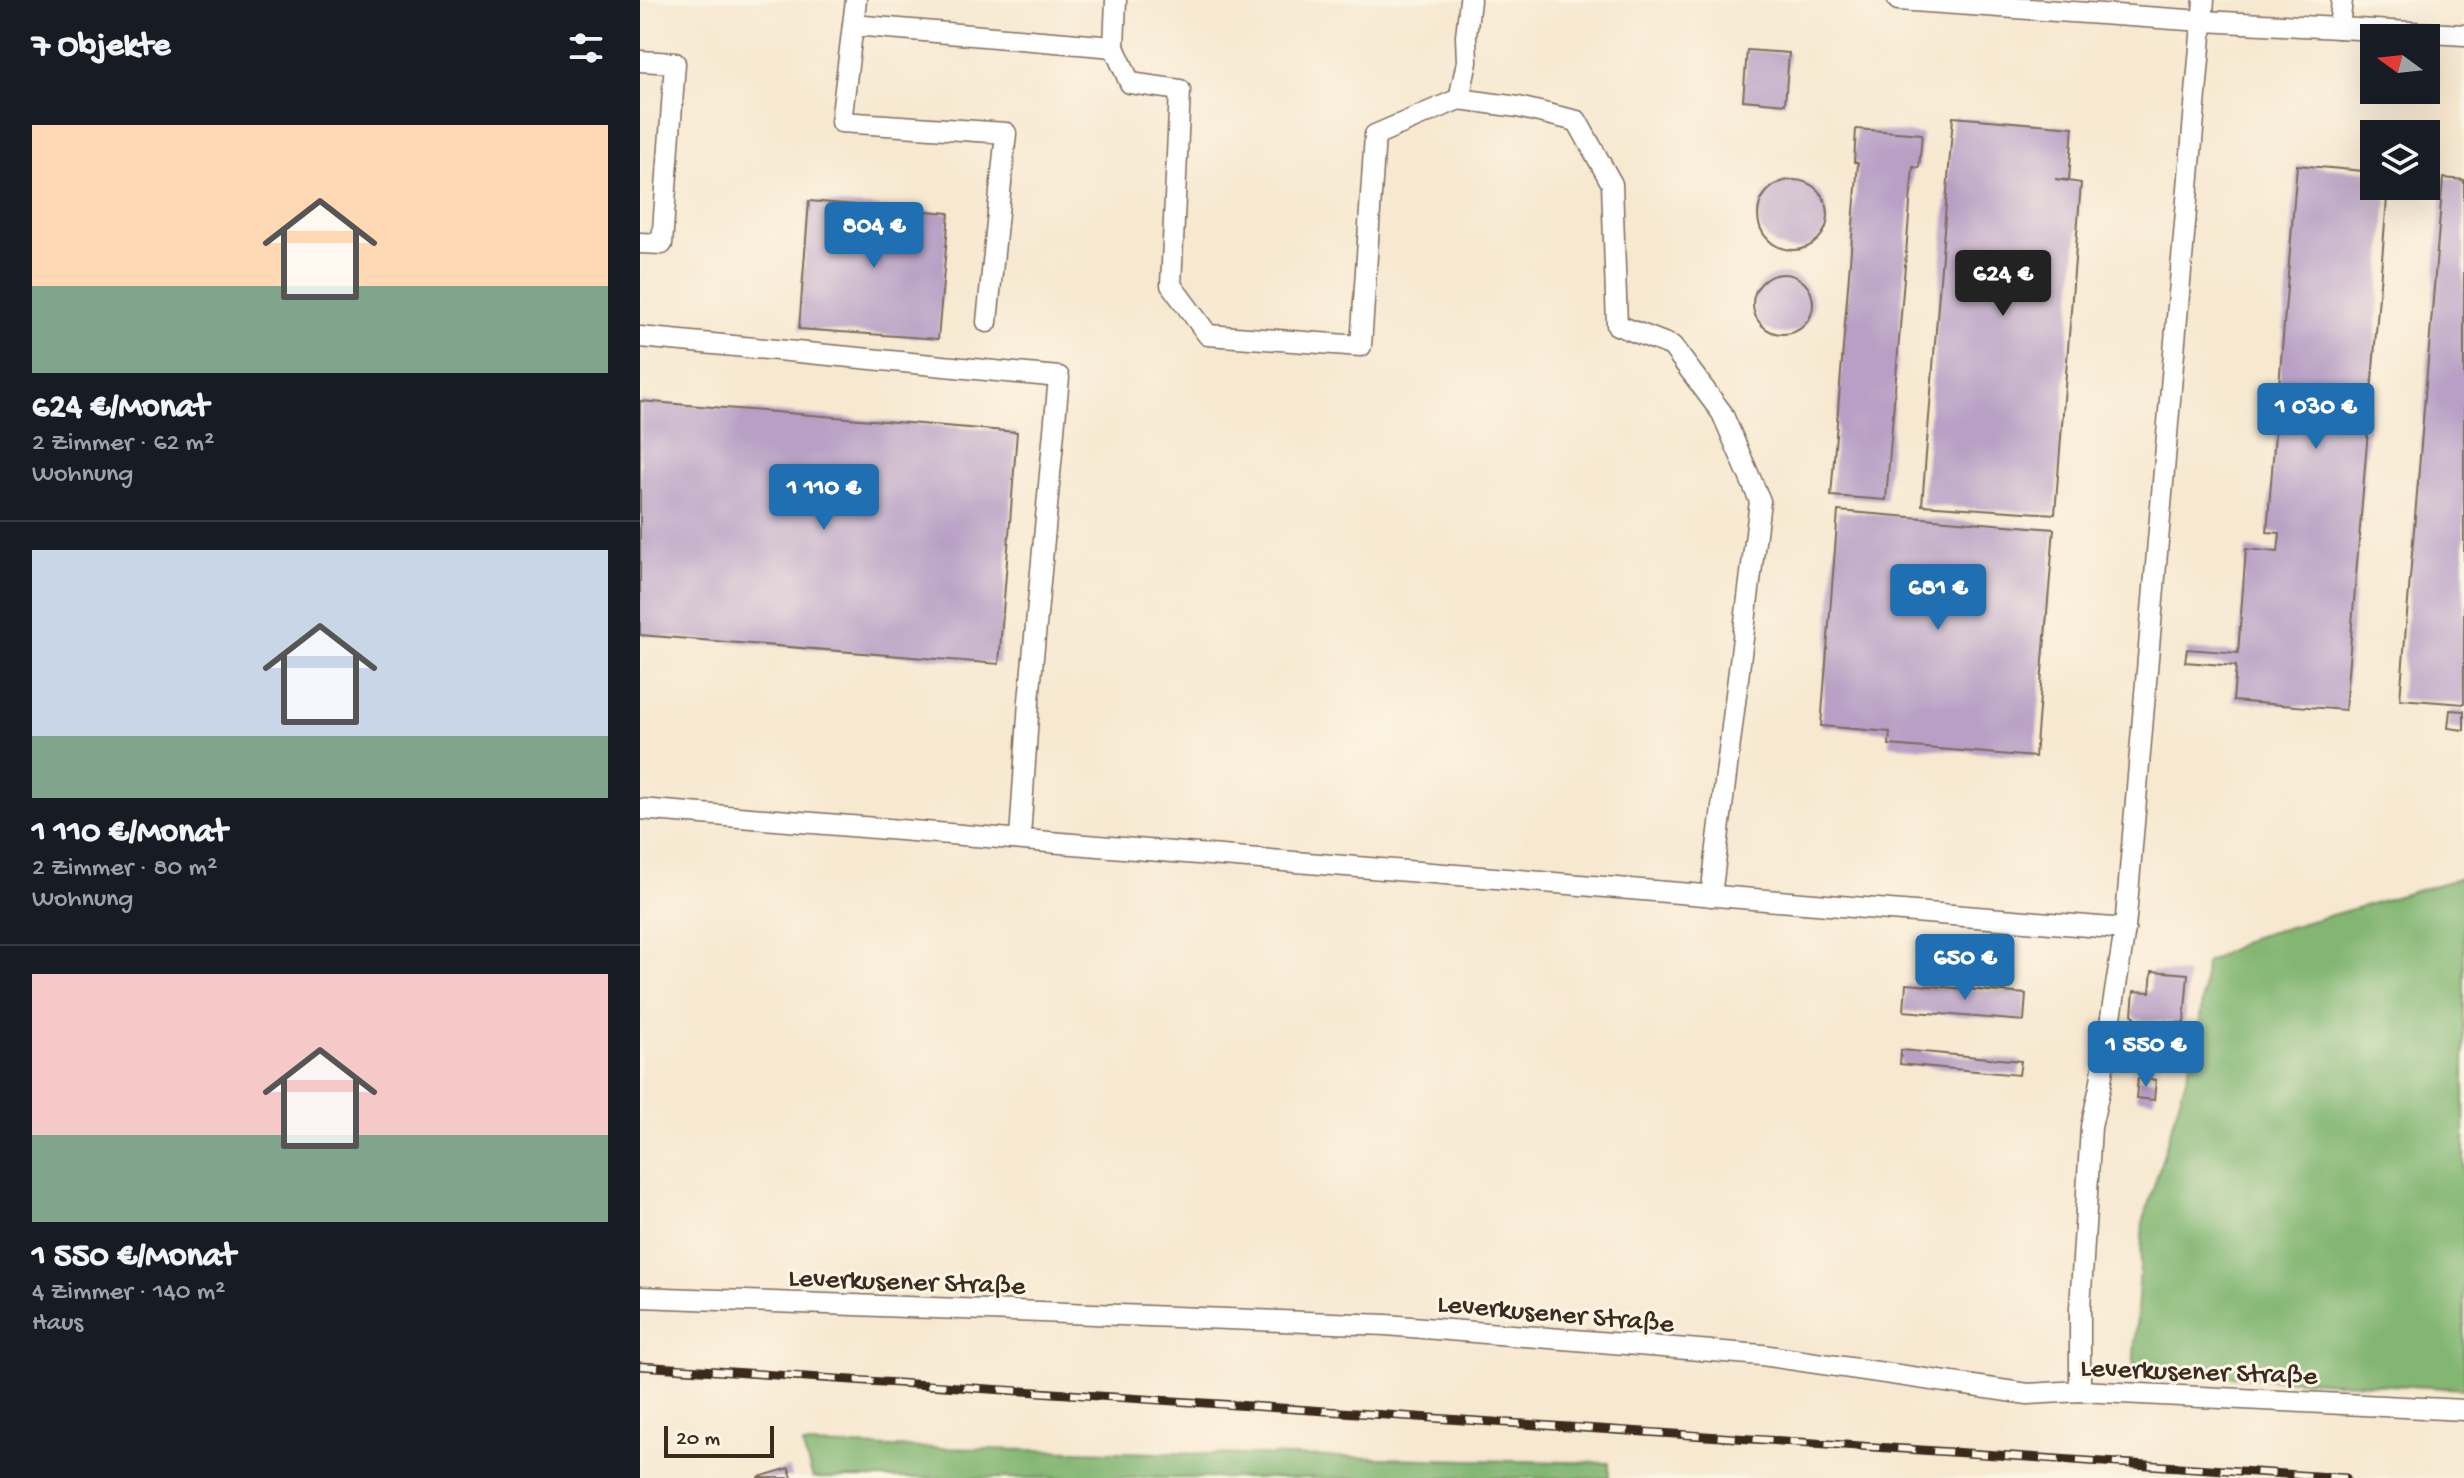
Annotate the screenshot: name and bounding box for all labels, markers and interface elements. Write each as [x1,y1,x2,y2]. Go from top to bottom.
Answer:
north arrow [2360,24,2440,104]
map controls [2360,24,2440,200]
icon: filters [564,26,608,70]
text: 7 Objekte [32,28,170,68]
button: layers [2360,120,2440,200]
icon: home [248,177,392,321]
pin: 804 € [818,202,930,270]
text: 804 € [843,212,905,243]
pin: 624 € [1947,250,2059,318]
text: 624 € [1973,260,2033,291]
pin: 1 030 € [2242,383,2390,451]
text: 624 €/Monat [32,389,209,429]
text: 1 030 € [2275,393,2357,424]
text: 2 Zimmer · 62 m² [32,429,214,460]
text: Wohnung [32,460,133,491]
pin: 1 110 € [750,464,898,532]
text: 1 110 € [787,474,861,505]
pin: 681 € [1882,564,1994,632]
text: 681 € [1908,574,1968,605]
icon: home [248,602,392,746]
text: 1 110 €/Monat [32,814,227,854]
text: 2 Zimmer · 80 m² [32,854,217,885]
text: Wohnung [32,885,133,916]
pin: 650 € [1909,934,2021,1002]
text: 650 € [1933,944,1997,975]
pin: 1 550 € [2072,1021,2220,1089]
icon: home [248,1026,392,1170]
text: 1 550 € [2106,1031,2186,1062]
text: 1 550 €/Monat [32,1238,235,1278]
street label: Leverkusener Straße [788,1263,1027,1304]
text: 4 Zimmer · 140 m² [32,1278,225,1309]
street label: Leverkusener Straße [1436,1289,1676,1342]
text: Haus [32,1309,83,1340]
street label: Leverkusener Straße [2080,1353,2319,1394]
scale bar [664,1422,774,1458]
text: 20 m [676,1427,720,1453]

